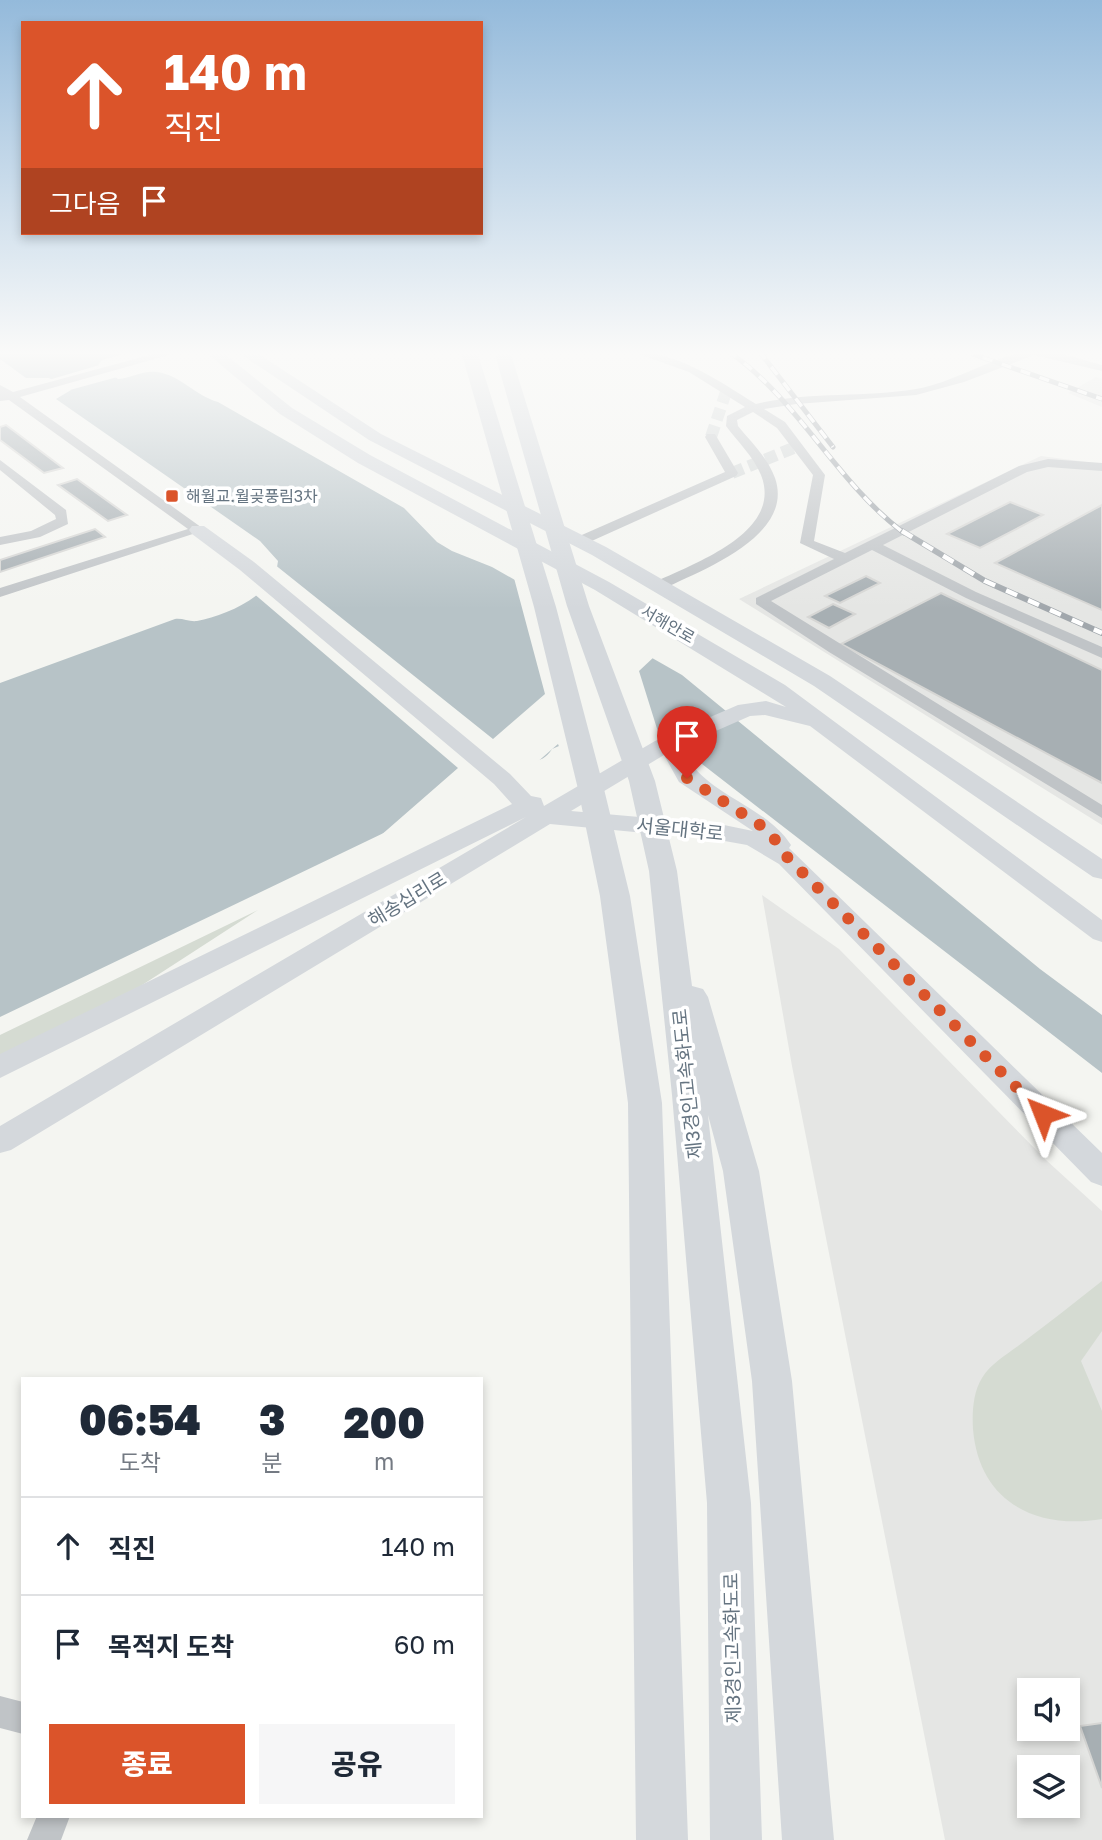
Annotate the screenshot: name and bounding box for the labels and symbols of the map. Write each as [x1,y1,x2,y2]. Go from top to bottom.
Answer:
place label: 해월교.월곶풍림3차 [186,486,318,506]
marker: 해월교.월곶풍림3차 [164,488,180,504]
street label: 서해안로 [637,601,699,648]
pin [657,706,717,778]
street label: 서울대학로 [635,812,725,845]
street label: 해송십리로 [363,866,450,931]
street label: 제3경인고속화도로 [667,1008,706,1160]
position arrow [1006,1077,1080,1151]
street label: 제3경인고속화도로 [719,1572,744,1724]

